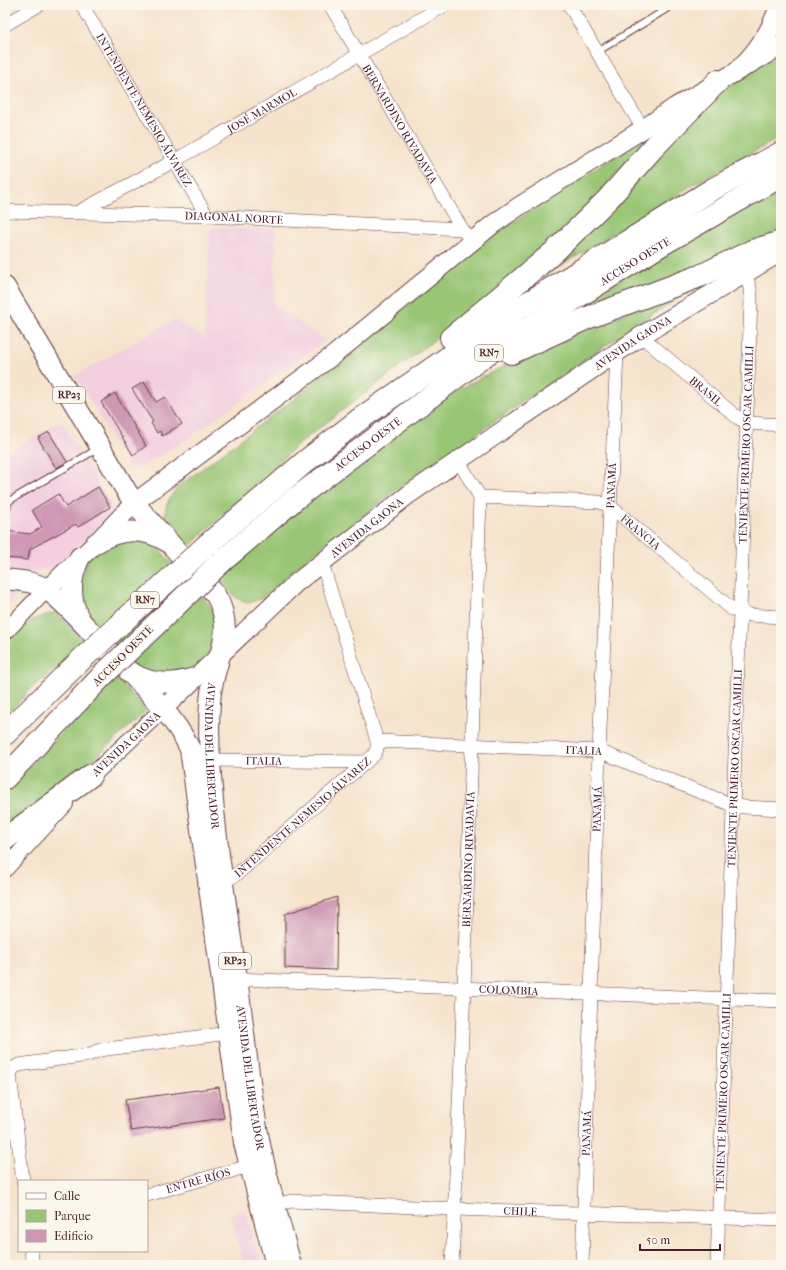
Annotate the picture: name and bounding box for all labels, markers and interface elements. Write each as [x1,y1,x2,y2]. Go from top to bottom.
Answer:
street label: INTENDENTE NEMESIO ÁLVAREZ [94,31,195,190]
street label: BERNARDINO RIVADAVIA [360,62,441,187]
street label: JOSÉ MARMOL [224,85,299,136]
street label: DIAGONAL NORTE [184,209,284,226]
street label: ACCESO OESTE [597,234,673,288]
street label: AVENIDA GAONA [591,313,674,373]
street label: TENIENTE PRIMERO OSCAR CAMILLI [736,344,756,544]
road number: RN7 [475,345,503,361]
street label: BRASIL [687,373,725,409]
road number: RP23 [53,387,85,403]
street label: ACCESO OESTE [331,414,404,474]
street label: PANAMÁ [603,461,619,509]
street label: AVENIDA GAONA [327,494,406,561]
street label: FRANCIA [618,511,664,553]
road number: RN7 [131,592,159,608]
street label: ACCESO OESTE [89,623,156,690]
street label: TENIENTE PRIMERO OSCAR CAMILLI [724,668,744,868]
street label: AVENIDA DEL LIBERTADOR [202,681,223,831]
street label: AVENIDA GAONA [88,708,164,780]
street label: ITALIA [565,743,603,758]
street label: INTENDENTE NEMESIO ÁLVAREZ [232,754,374,880]
street label: ITALIA [246,754,283,767]
street label: PANAMÁ [590,785,604,832]
street label: BERNARDINO RIVADAVIA [460,790,477,928]
road number: RP23 [219,953,251,969]
street label: COLOMBIA [479,982,540,998]
street label: TENIENTE PRIMERO OSCAR CAMILLI [713,992,733,1192]
street label: AVENIDA DEL LIBERTADOR [234,1003,268,1152]
street label: PANAMÁ [579,1109,594,1156]
street label: ENTRE RÍOS [164,1165,232,1196]
legend [18,1180,148,1252]
text: Calle [54,1189,80,1203]
street label: CHILE [503,1204,538,1218]
text: Parque [54,1209,91,1223]
scale bar [640,1226,720,1252]
text: Edificio [54,1229,93,1243]
text: 50 m [646,1233,670,1247]

